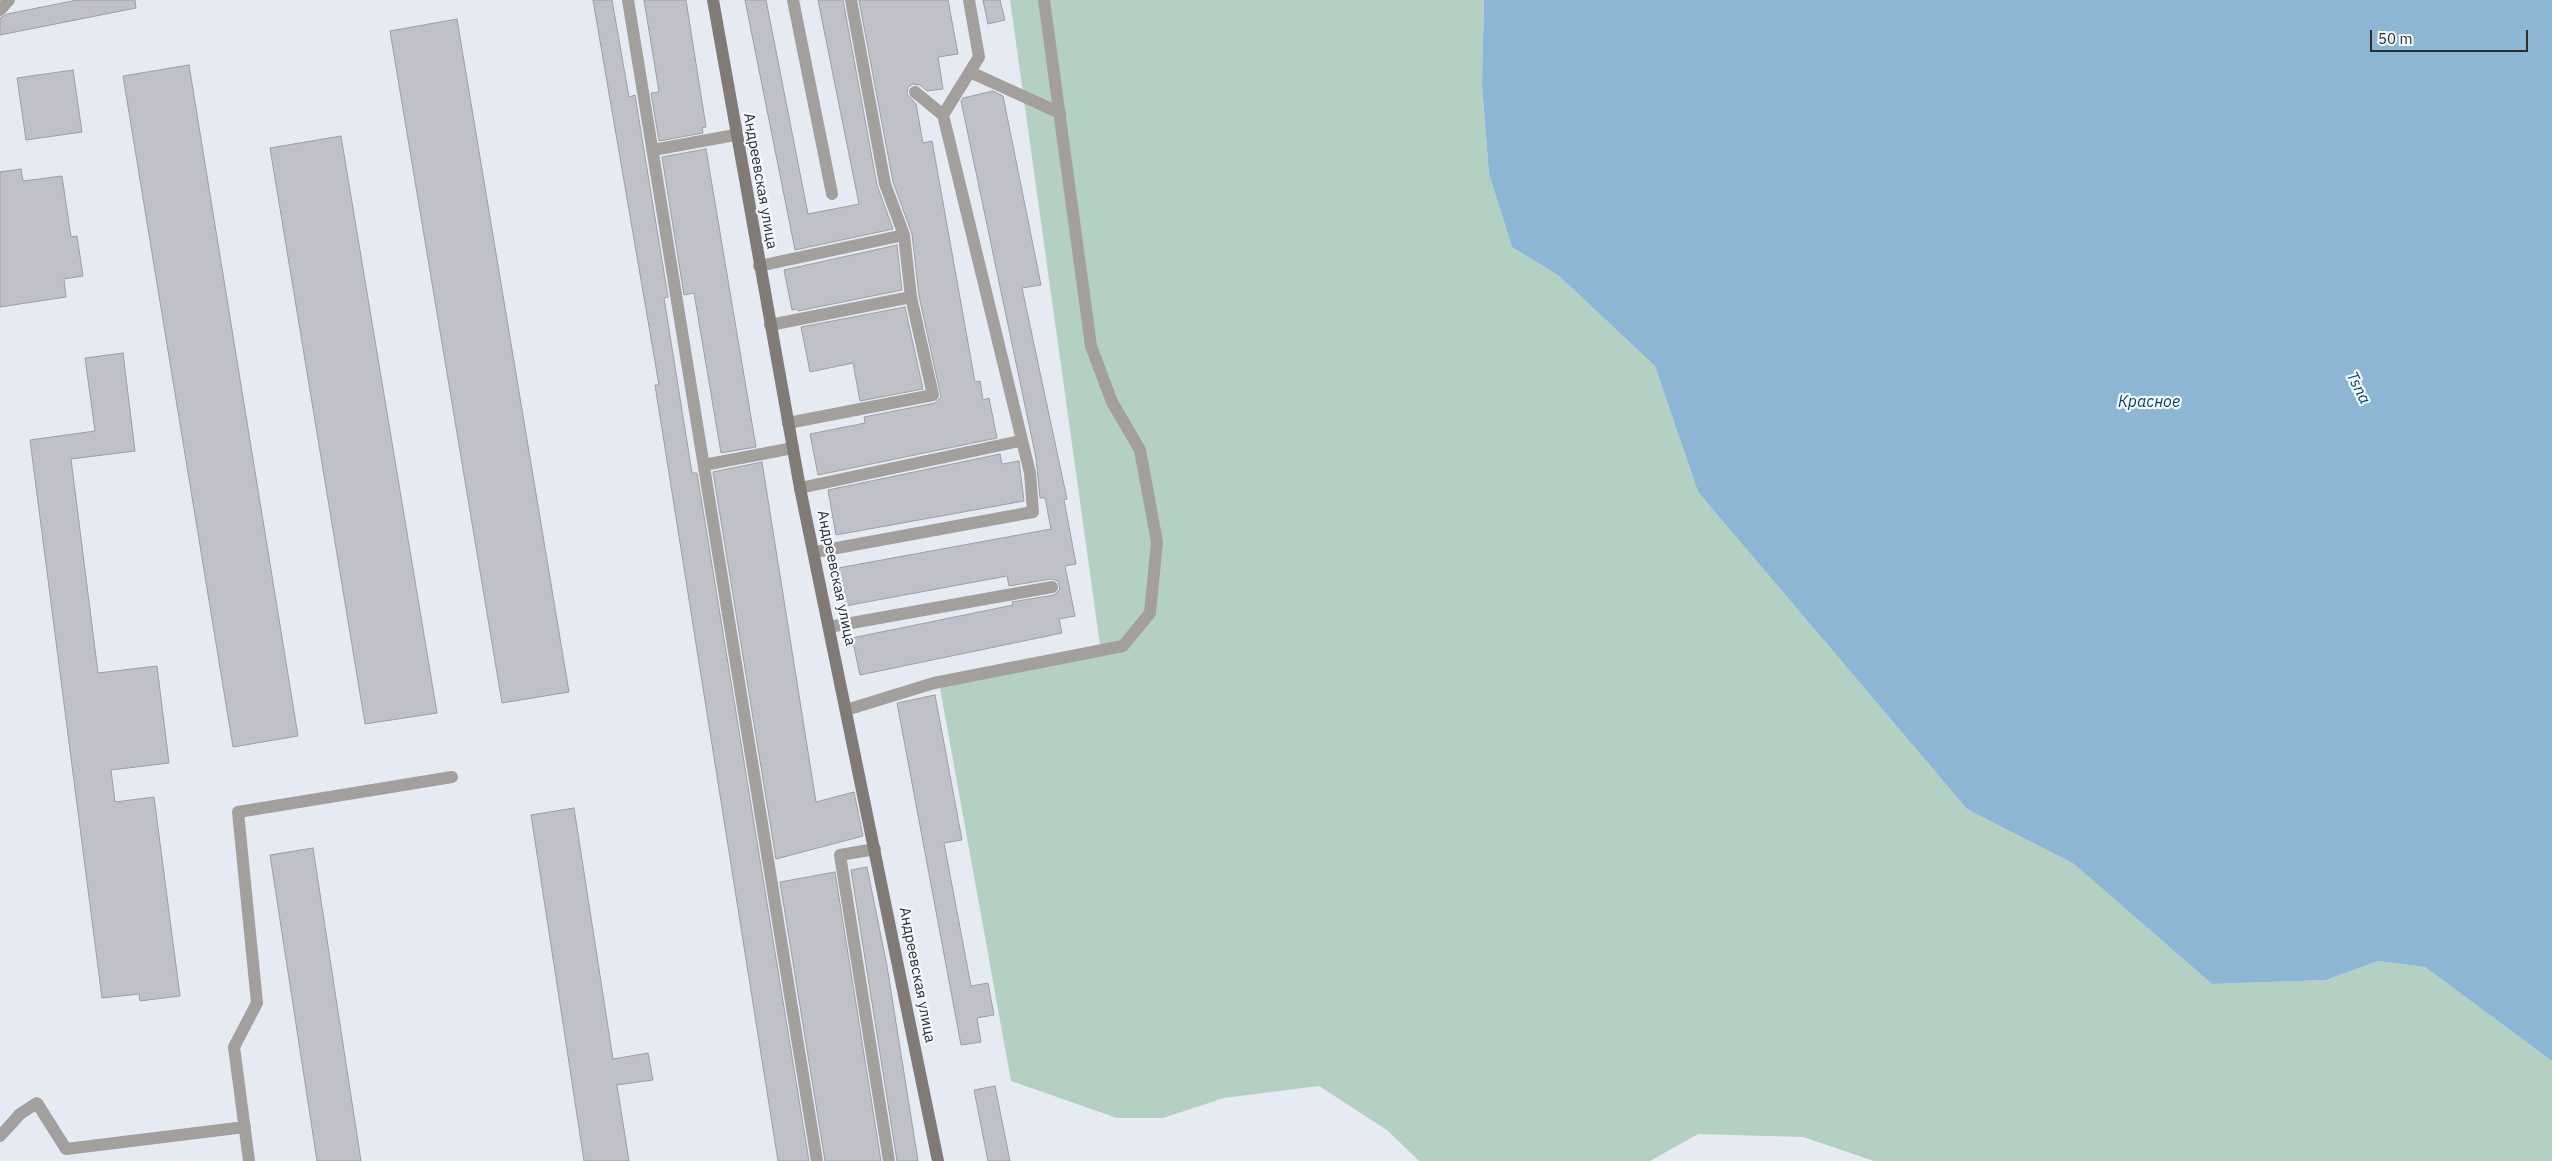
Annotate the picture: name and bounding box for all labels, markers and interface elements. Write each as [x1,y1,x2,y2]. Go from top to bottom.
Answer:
scale bar [2372,20,2530,52]
text: 50 m [2378,29,2413,48]
street label: Андреевская улица [739,112,781,250]
water label: Tsna [2342,369,2374,407]
water label: Красное [2118,392,2180,412]
street label: Андреевская улица [813,509,859,647]
street label: Андреевская улица [895,906,939,1044]

